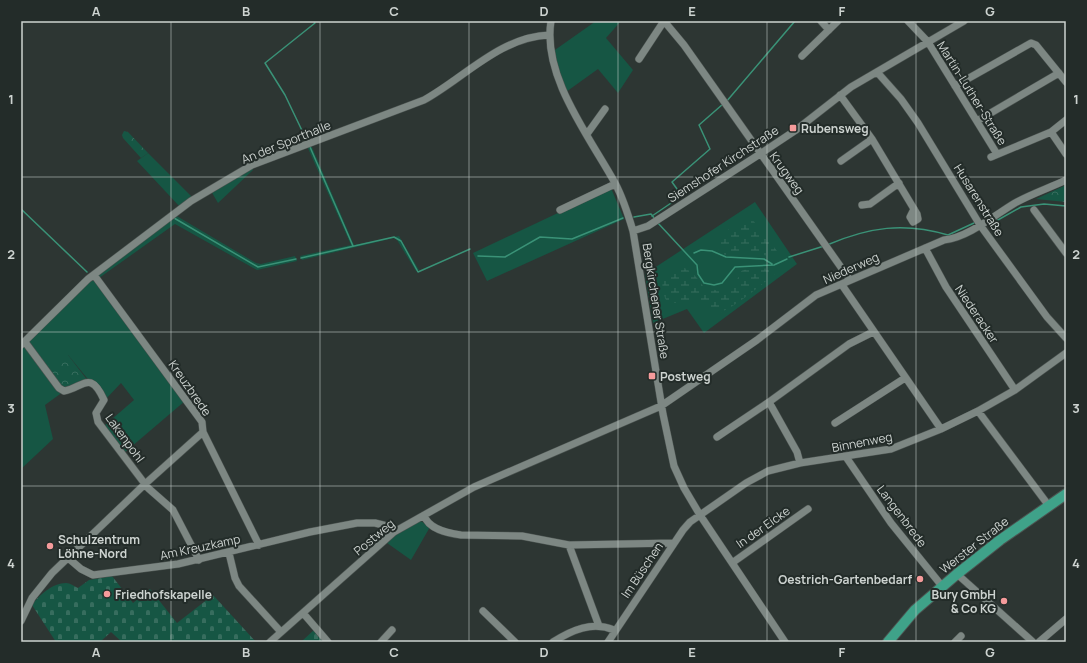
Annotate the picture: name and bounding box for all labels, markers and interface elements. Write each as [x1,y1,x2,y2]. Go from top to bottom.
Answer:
text: A [92,2,101,20]
text: B [242,2,250,20]
text: C [389,2,399,20]
text: D [539,2,549,20]
text: E [688,2,696,20]
text: F [839,2,846,20]
text: G [985,2,995,20]
street label: Martin-Luther-Straße [933,38,1011,148]
text: 1 [8,90,14,108]
text: 1 [1073,90,1079,108]
street label: An der Sporthalle [239,116,333,168]
place label: Rubensweg [801,120,869,137]
street label: Siemshofer Kirchstraße [664,122,782,206]
marker: Rubensweg [788,123,798,133]
street label: Krugweg [766,148,808,198]
street label: Husarenstraße [950,161,1008,239]
street label: Bergkirchener Straße [638,242,674,360]
text: 2 [7,245,15,263]
text: 2 [1072,245,1080,263]
street label: Niederweg [820,248,882,288]
street label: Niederacker [951,282,1003,347]
street label: Kreuzbrede [165,357,215,419]
place label: Postweg [660,368,711,385]
marker: Postweg [647,371,657,381]
text: 3 [7,399,15,417]
text: 3 [1072,399,1080,417]
street label: Lakenpohl [101,410,149,466]
street label: Binnenweg [830,428,894,456]
street label: Langenbrede [873,482,931,550]
street label: In der Eicke [733,502,793,552]
street label: Werster Straße [936,513,1012,577]
street label: Postweg [350,515,398,559]
street label: Am Kreuzkamp [158,530,242,564]
place label: Schulzentrum Löhne-Nord [58,531,140,562]
street label: Im Büschen [617,539,667,601]
marker: Schulzentrum Löhne-Nord [45,541,55,551]
text: 4 [7,554,15,572]
text: 4 [1072,554,1080,572]
place label: Oestrich-Gartenbedarf [778,571,912,588]
marker: Oestrich-Gartenbedarf [915,574,925,584]
place label: Friedhofskapelle [115,586,212,603]
place label: Bury GmbH & Co KG [932,586,996,617]
marker: Friedhofskapelle [102,589,112,599]
marker: Bury GmbH & Co KG [999,596,1009,606]
text: A [92,643,101,661]
text: B [242,643,250,661]
text: C [389,643,399,661]
text: D [539,643,549,661]
text: E [688,643,696,661]
text: F [839,643,846,661]
text: G [985,643,995,661]

